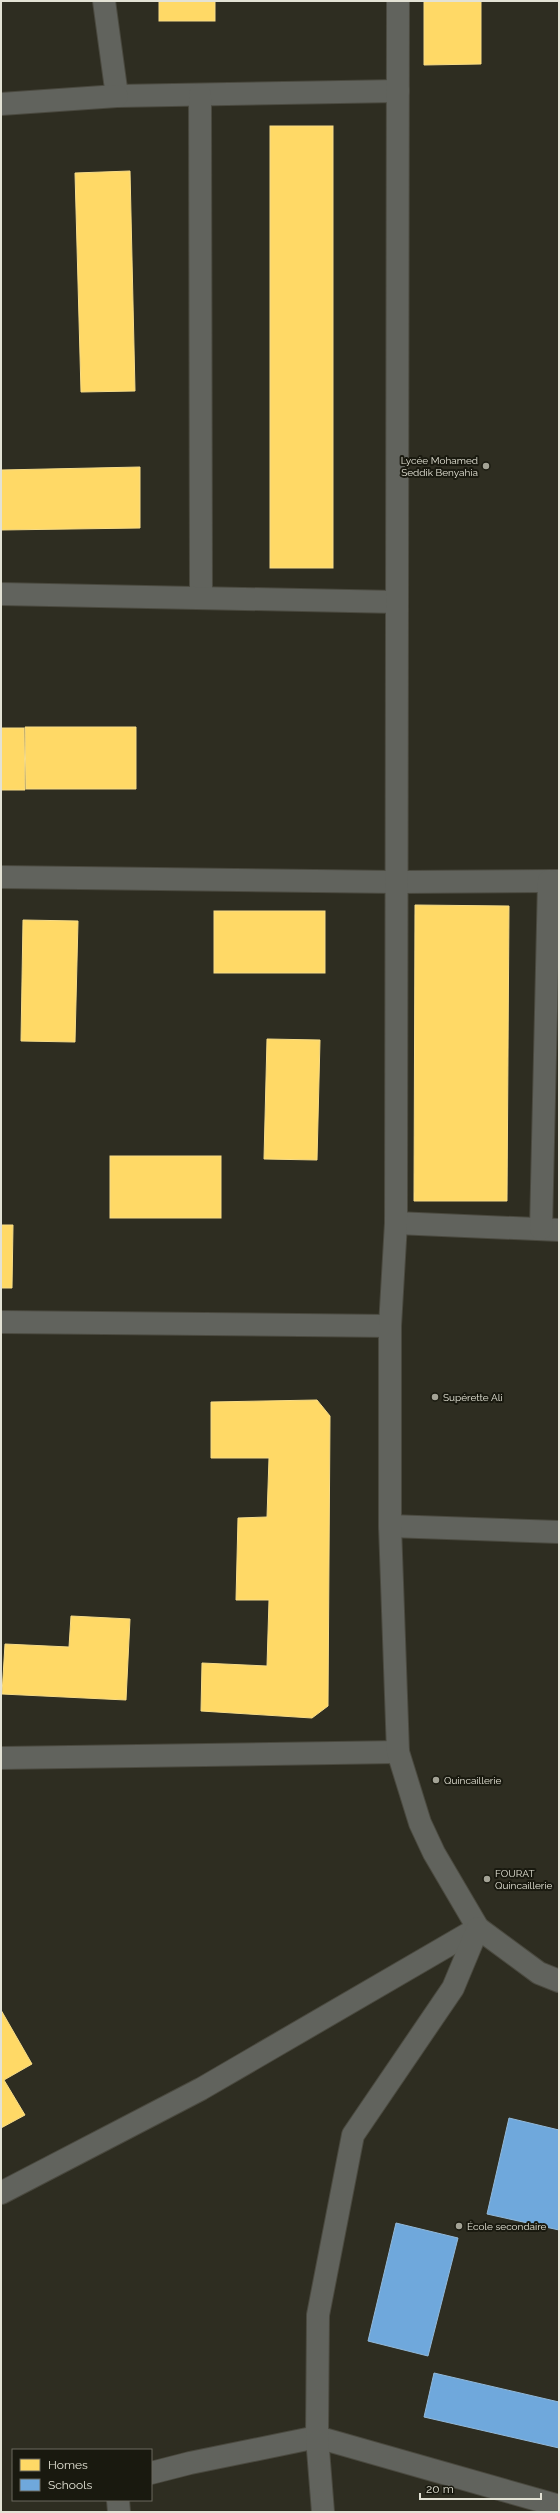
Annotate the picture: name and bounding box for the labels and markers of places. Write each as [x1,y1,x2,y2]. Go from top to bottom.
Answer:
place label: Lycée Mohamed Seddik Benyahia [401,455,478,478]
marker: Lycée Mohamed Seddik Benyahia [481,461,491,471]
marker: Supérette Ali [430,1392,440,1402]
place label: Supérette Ali [443,1392,503,1403]
marker: Quincaillerie [431,1775,441,1785]
place label: Quincaillerie [444,1775,502,1786]
place label: FOURAT Quincaillerie [495,1868,553,1891]
marker: FOURAT Quincaillerie [482,1874,492,1884]
marker: École secondaire [454,2221,464,2231]
place label: École secondaire [467,2221,547,2232]

